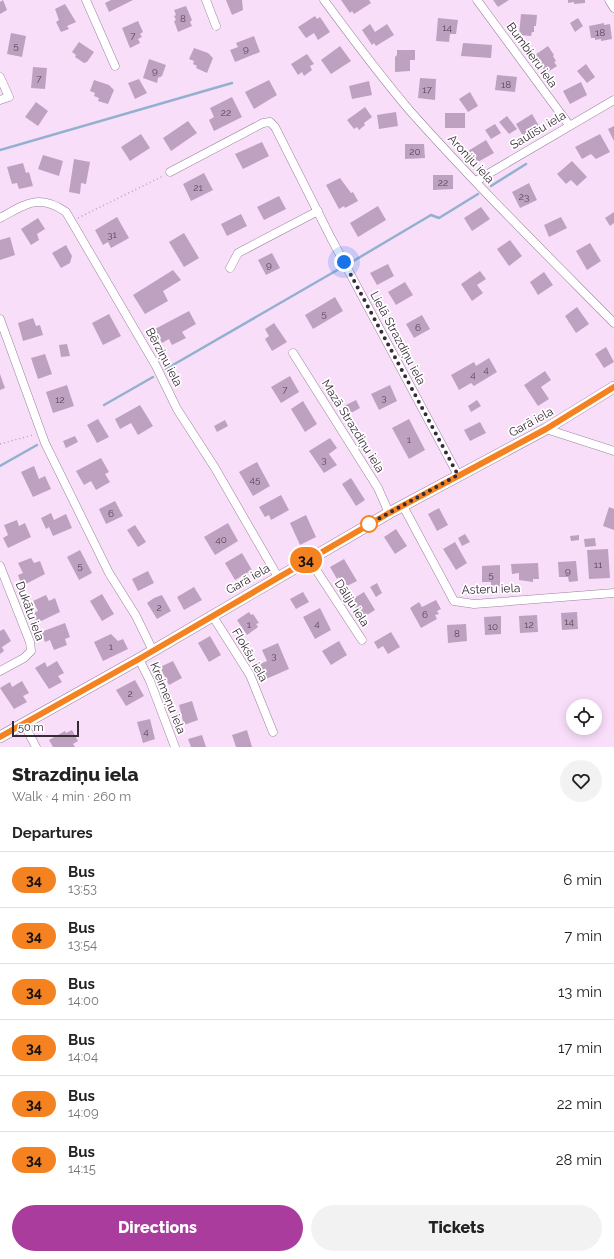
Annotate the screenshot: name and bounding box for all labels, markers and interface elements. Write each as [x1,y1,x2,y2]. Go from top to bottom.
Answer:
house number: 8 [180,13,186,24]
street label: Bumbieru iela [504,20,560,90]
house number: 14 [442,22,452,33]
house number: 18 [595,27,605,38]
house number: 7 [130,30,136,41]
house number: 5 [13,40,19,51]
house number: 9 [243,43,249,54]
house number: 9 [152,65,158,76]
house number: 7 [36,73,42,84]
house number: 18 [501,79,511,90]
house number: 17 [422,84,432,95]
house number: 22 [221,107,231,118]
street label: Saulīšu iela [508,108,568,152]
street label: Aroniju iela [445,132,497,186]
house number: 20 [409,146,421,157]
house number: 22 [438,177,448,188]
house number: 21 [193,182,203,193]
house number: 23 [519,191,529,202]
house number: 31 [107,229,118,240]
your location [334,252,354,272]
house number: 9 [266,259,272,270]
street label: Lielā Strazdiņu iela [367,289,429,387]
house number: 5 [321,308,327,319]
house number: 6 [415,322,421,333]
street label: Bērziņu iela [143,325,185,389]
house number: 4 [483,364,489,375]
house number: 4 [470,369,476,380]
street label: Mazā Strazdiņu iela [319,377,387,475]
house number: 7 [282,384,288,395]
house number: 3 [381,392,387,403]
house number: 12 [55,394,65,405]
street label: Garā iela [506,404,556,440]
house number: 1 [407,434,412,445]
house number: 3 [321,454,327,465]
house number: 45 [250,474,261,485]
house number: 6 [108,508,114,519]
unlabelled marker [360,515,378,533]
house number: 40 [215,534,227,545]
line badge: 34 [288,547,324,573]
text: 34 [298,552,314,568]
house number: 11 [594,559,603,570]
house number: 5 [77,560,83,571]
street label: Garā iela [224,561,272,597]
house number: 9 [565,565,571,576]
house number: 5 [488,569,494,580]
street label: Dāliju iela [332,577,372,629]
street label: Dukātu iela [13,579,47,643]
street label: Asteru iela [461,581,521,597]
house number: 2 [156,602,162,613]
house number: 6 [422,609,428,620]
house number: 14 [564,616,574,627]
house number: 4 [314,618,320,629]
house number: 1 [247,619,252,630]
house number: 12 [524,619,534,630]
house number: 10 [488,621,498,632]
street label: Flokšu iela [229,626,271,684]
house number: 8 [454,628,460,639]
house number: 1 [109,641,114,652]
house number: 3 [271,650,277,661]
street label: Kreimeņu iela [147,660,189,736]
house number: 2 [127,688,133,699]
map controls [566,699,602,735]
button: locate [566,699,602,735]
scale bar [12,719,79,738]
text: 50 m [18,721,44,734]
house number: 4 [143,726,149,737]
button: heart [560,760,602,802]
text: Strazdiņu iela [12,763,139,785]
text: Walk · 4 min · 260 m [12,789,131,804]
text: Departures [12,824,93,842]
text: Bus [68,863,95,881]
text: 6 min [563,871,602,889]
text: 34 [26,872,42,888]
text: 13:53 [68,881,97,896]
text: Bus [68,919,95,937]
text: 7 min [564,927,602,945]
text: 34 [26,928,42,944]
text: 13:54 [68,937,97,952]
text: Bus [68,975,95,993]
text: 13 min [558,983,602,1001]
text: 34 [26,984,42,1000]
text: 14:00 [68,993,99,1008]
text: Bus [68,1031,95,1049]
text: 17 min [558,1039,602,1057]
text: 34 [26,1040,42,1056]
text: 14:04 [68,1049,98,1064]
text: Bus [68,1087,95,1105]
text: 22 min [557,1095,602,1113]
text: 34 [26,1096,42,1112]
text: 14:09 [68,1105,99,1120]
text: Bus [68,1143,95,1161]
text: 28 min [556,1151,602,1169]
text: 34 [26,1152,42,1168]
text: 14:15 [68,1161,96,1176]
button: Directions [12,1205,303,1251]
button: Tickets [311,1205,602,1251]

